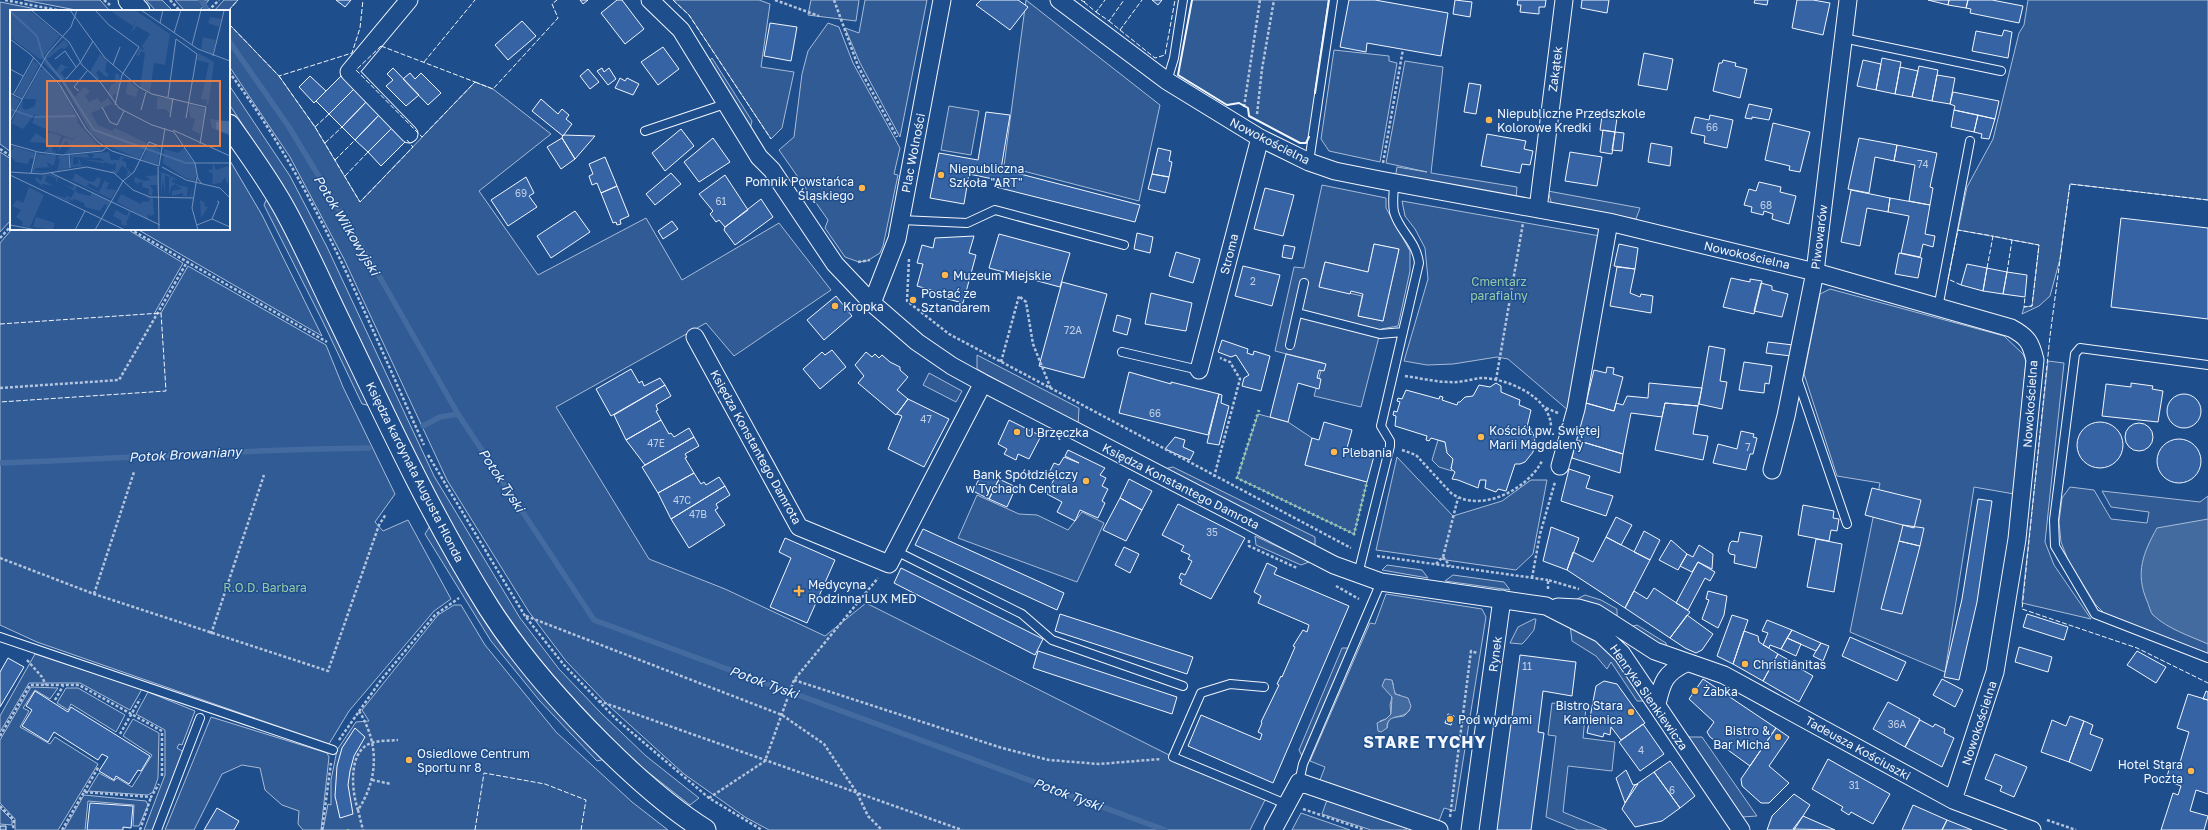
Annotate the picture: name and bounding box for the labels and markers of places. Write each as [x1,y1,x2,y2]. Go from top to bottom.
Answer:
place label: Niepubliczne Przedszkole Kolorowe Kredki [1497,106,1645,135]
marker: Niepubliczne Przedszkole Kolorowe Kredki [1484,115,1494,125]
place label: Niepubliczna Szkoła "ART" [949,161,1024,190]
marker: Niepubliczna Szkoła "ART" [936,170,946,180]
place label: Pomnik Powstańca Śląskiego [745,174,854,203]
marker: Pomnik Powstańca Śląskiego [857,183,867,193]
place label: Muzeum Miejskie [953,268,1052,283]
marker: Muzeum Miejskie [940,270,950,280]
place label: Postać ze Sztandarem [921,286,990,315]
marker: Postać ze Sztandarem [908,295,918,305]
place label: Kropka [843,299,884,314]
marker: Kropka [830,301,840,311]
place label: Kościół pw. Świętej Marii Magdaleny [1489,423,1600,452]
place label: U Brzęczka [1025,425,1089,440]
marker: U Brzęczka [1012,427,1022,437]
marker: Kościół pw. Świętej Marii Magdaleny [1476,432,1486,442]
place label: Plebania [1342,445,1392,460]
marker: Plebania [1329,447,1339,457]
place label: Bank Spółdzielczy w Tychach Centrala [966,467,1078,496]
marker: Bank Spółdzielczy w Tychach Centrala [1081,476,1091,486]
place label: Medycyna Rodzinna LUX MED [808,577,917,606]
marker: Medycyna Rodzinna LUX MED [793,585,805,597]
place label: Christianitas [1753,657,1826,672]
marker: Christianitas [1740,659,1750,669]
place label: Żabka [1703,684,1738,699]
marker: Żabka [1690,686,1700,696]
place label: Bistro Stara Kamienica [1555,698,1623,727]
marker: Bistro Stara Kamienica [1626,707,1636,717]
place label: Pod wydrami [1458,712,1532,727]
marker: Pod wydrami [1445,714,1455,724]
place label: Bistro & Bar Micha [1713,723,1770,752]
marker: Bistro & Bar Micha [1773,732,1783,742]
place label: Osiedlowe Centrum Sportu nr 8 [417,746,530,775]
marker: Osiedlowe Centrum Sportu nr 8 [404,755,414,765]
place label: Hotel Stara Poczta [2118,757,2183,786]
marker: Hotel Stara Poczta [2186,766,2196,776]

